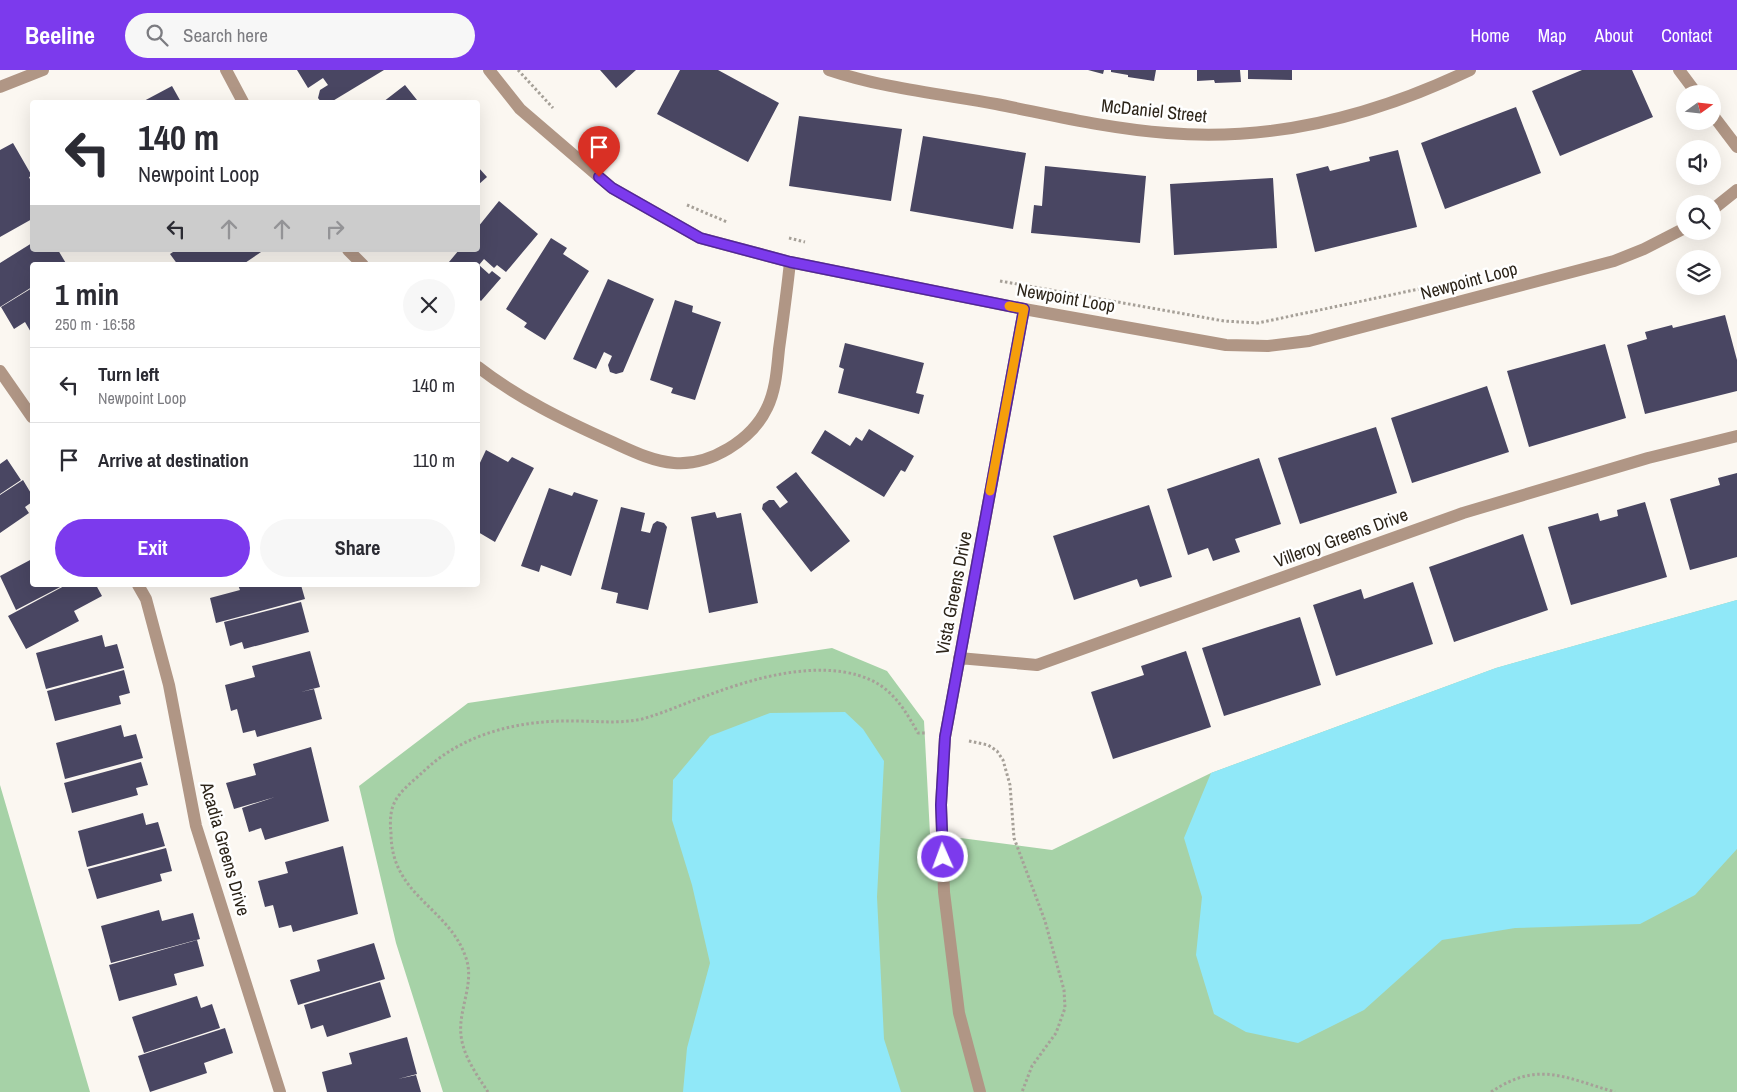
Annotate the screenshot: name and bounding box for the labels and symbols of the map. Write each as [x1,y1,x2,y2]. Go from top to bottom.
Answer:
north arrow [1676,85,1721,130]
street label: McDaniel Street [1100,93,1208,128]
pin [578,126,620,177]
street label: Newpoint Loop [1418,256,1520,305]
street label: Newpoint Loop [1015,277,1117,318]
street label: Villeroy Greens Drive [1270,502,1411,573]
street label: Vista Greens Drive [929,529,978,657]
street label: Acadia Greens Drive [194,778,256,919]
position arrow [916,830,968,882]

